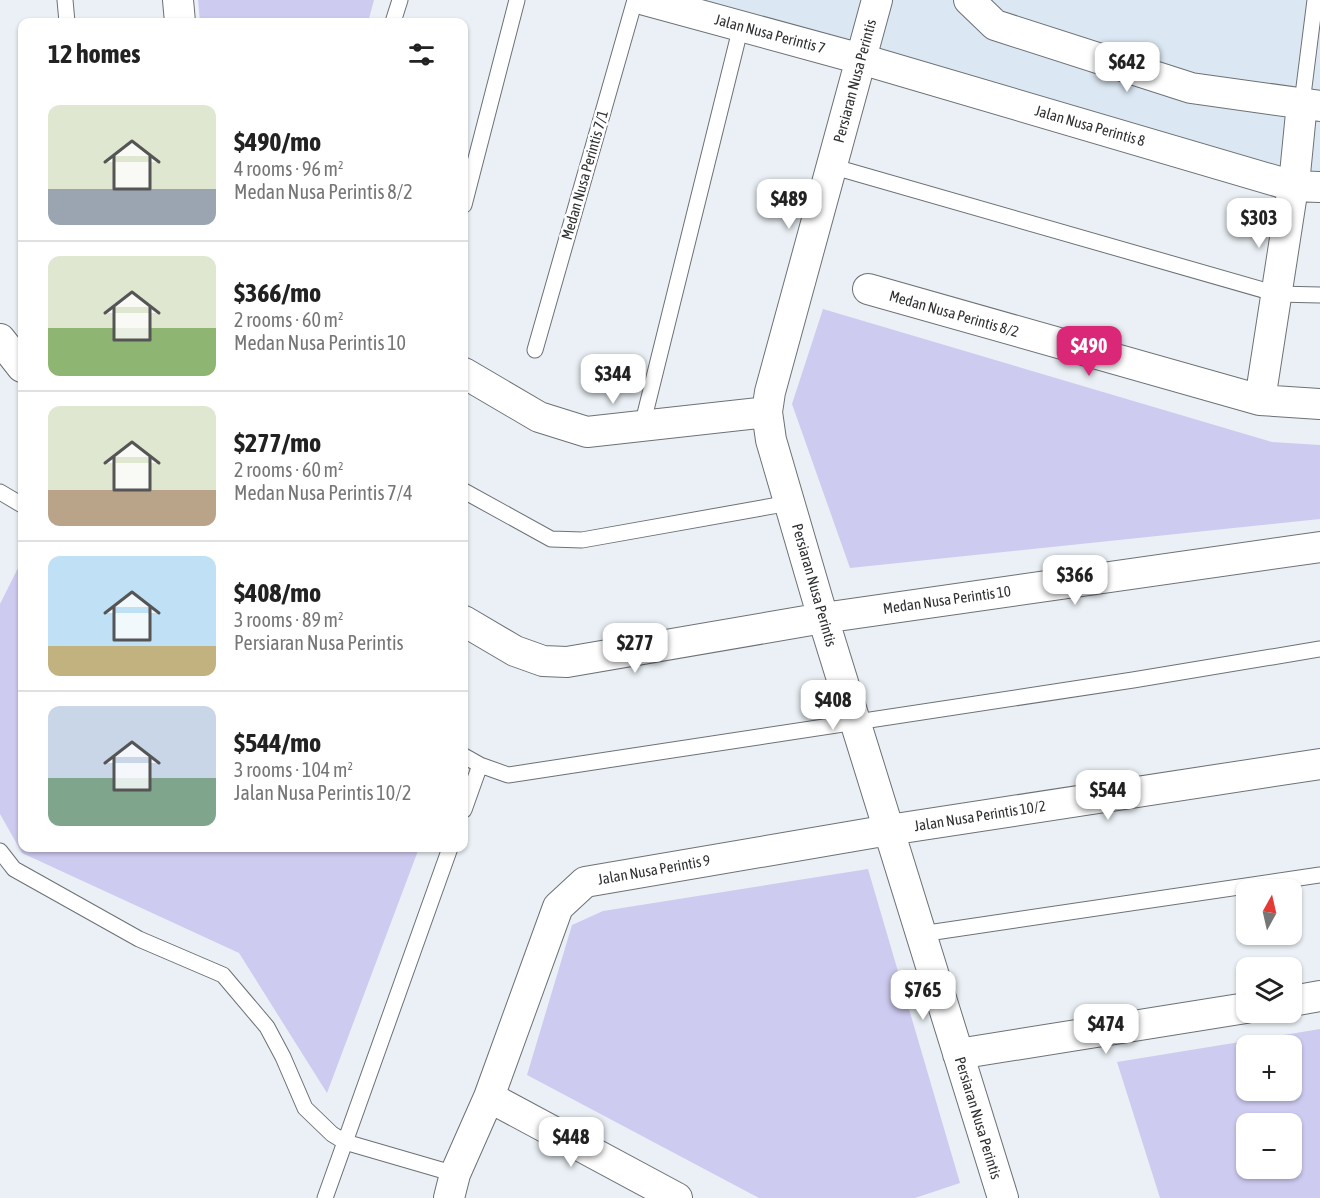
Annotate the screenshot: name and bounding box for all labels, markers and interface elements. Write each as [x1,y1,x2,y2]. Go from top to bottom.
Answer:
street label: Jalan Nusa Perintis 7 [713,11,827,56]
street label: Persiaran Nusa Perintis [830,17,879,145]
icon: filters [405,38,438,71]
text: 12 homes [48,39,141,69]
pin: $642 [1091,42,1163,93]
text: $642 [1109,50,1145,73]
street label: Jalan Nusa Perintis 8 [1033,102,1147,149]
street label: Medan Nusa Perintis 7/1 [558,108,611,242]
text: $490/mo [234,127,321,157]
icon: home [96,129,168,201]
text: 4 rooms · 96 m² [234,157,344,180]
pin: $489 [753,179,825,230]
text: Medan Nusa Perintis 8/2 [234,180,413,203]
text: $489 [771,187,807,210]
pin: $303 [1223,198,1295,249]
text: $303 [1241,206,1277,229]
text: $366/mo [234,278,321,308]
icon: home [96,280,168,352]
street label: Medan Nusa Perintis 8/2 [887,287,1021,340]
text: 2 rooms · 60 m² [234,308,344,331]
pin: $490 [1053,326,1125,377]
text: Medan Nusa Perintis 10 [234,331,406,354]
text: $490 [1071,334,1107,357]
pin: $344 [577,354,649,405]
text: $344 [595,362,631,385]
text: $277/mo [234,428,321,458]
icon: home [96,430,168,502]
text: 2 rooms · 60 m² [234,458,344,481]
text: Medan Nusa Perintis 7/4 [234,481,413,504]
street label: Persiaran Nusa Perintis [789,521,840,648]
pin: $366 [1039,555,1111,606]
text: $366 [1057,563,1093,586]
text: $408/mo [234,578,321,608]
icon: home [96,580,168,652]
street label: Medan Nusa Perintis 10 [882,582,1012,617]
text: 3 rooms · 89 m² [234,608,344,631]
pin: $277 [599,623,671,674]
text: Persiaran Nusa Perintis [234,631,404,654]
text: $277 [617,631,653,654]
pin: $408 [797,680,869,731]
text: $408 [815,688,851,711]
text: $544/mo [234,728,321,758]
icon: home [96,730,168,802]
text: 3 rooms · 104 m² [234,758,353,781]
pin: $544 [1072,770,1144,821]
text: $544 [1090,778,1126,801]
text: Jalan Nusa Perintis 10/2 [234,781,411,804]
street label: Jalan Nusa Perintis 10/2 [913,797,1047,834]
street label: Jalan Nusa Perintis 9 [596,851,711,888]
north arrow [1236,879,1302,945]
map controls [1236,879,1302,1179]
button: layers [1236,957,1302,1023]
pin: $765 [887,970,959,1021]
text: $765 [905,978,941,1001]
pin: $474 [1070,1004,1142,1055]
text: $474 [1088,1012,1124,1035]
button: + [1236,1035,1302,1101]
street label: Persiaran Nusa Perintis [952,1055,1005,1181]
button: − [1236,1113,1302,1179]
pin: $448 [535,1117,607,1168]
text: $448 [553,1125,589,1148]

